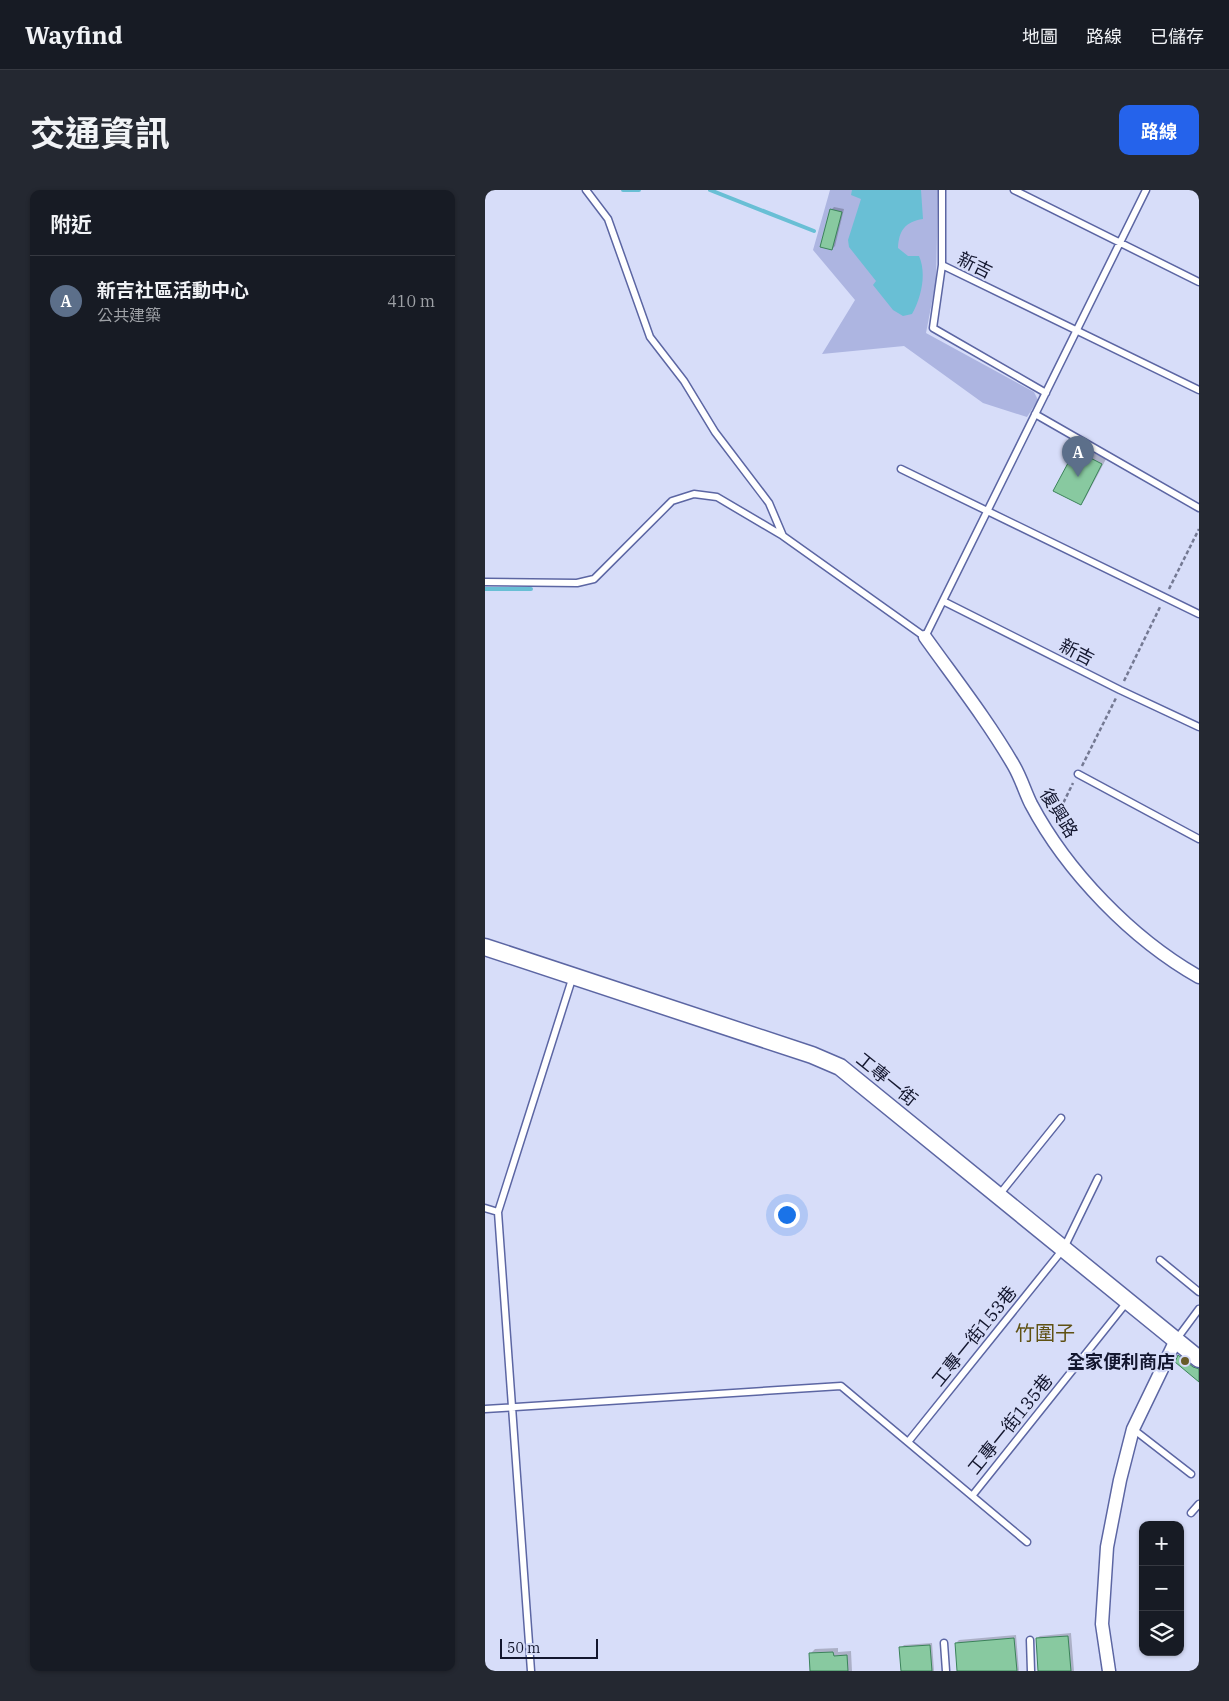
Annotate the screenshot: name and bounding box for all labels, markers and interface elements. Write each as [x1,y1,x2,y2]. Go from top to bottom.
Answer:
text: Wayfind [25,19,123,51]
text: 地圖 [1022,25,1058,48]
text: 路線 [1086,25,1122,48]
text: 已儲存 [1150,25,1204,48]
button: 路線 [1119,105,1199,155]
text: 交通資訊 [30,110,170,156]
text: 附近 [50,210,92,238]
street label: 新吉 [954,247,996,283]
text: 新吉社區活動中心 [97,278,249,302]
text: A [60,291,72,311]
text: 410 m [387,291,435,311]
text: 公共建築 [97,305,161,325]
pin: A [1062,436,1094,477]
street label: 新吉 [1056,634,1098,670]
street label: 復興路 [1035,784,1083,842]
street label: 工專一街 [852,1047,922,1111]
your location [774,1202,800,1228]
street label: 工專一街153巷 [927,1281,1021,1391]
district label: 竹圍子 [1015,1319,1075,1346]
place label: 全家便利商店 [1067,1350,1175,1373]
marker: 全家便利商店 [1179,1355,1191,1367]
street label: 工專一街135巷 [963,1369,1057,1479]
map controls [1139,1521,1184,1656]
button: + [1139,1521,1184,1566]
button: − [1139,1566,1184,1611]
button: layers [1139,1611,1184,1656]
scale bar [500,1636,597,1659]
text: 50 m [507,1639,540,1657]

